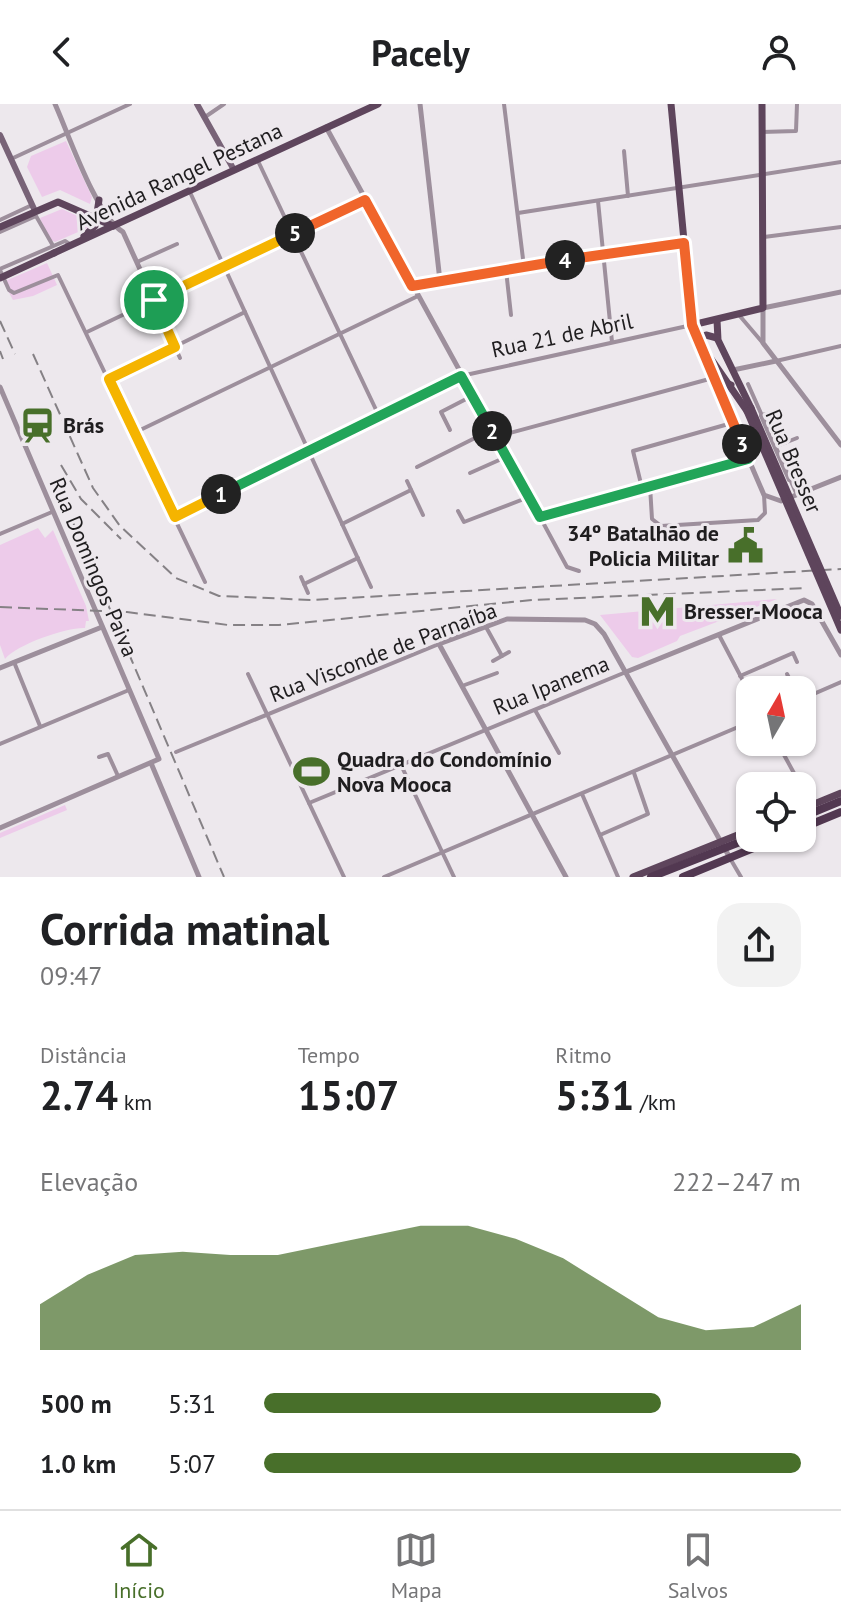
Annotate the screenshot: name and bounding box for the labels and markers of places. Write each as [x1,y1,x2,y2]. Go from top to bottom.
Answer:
pin: 5 [275,213,315,253]
pin: 4 [545,240,585,280]
pin [120,266,188,334]
station icon: Brás [18,406,56,444]
place label: Brás [63,411,104,439]
pin: 2 [472,411,512,451]
pin: 3 [722,424,762,464]
pin: 1 [201,474,241,514]
place label: 34º Batalhão de Policia Militar [567,519,719,572]
public building icon: 34º Batalhão de Policia Militar [726,527,764,565]
metro station icon: Bresser-Mooca [639,592,677,630]
place label: Bresser-Mooca [684,597,823,625]
place label: Quadra do Condomínio Nova Mooca [337,745,552,798]
sports icon: Quadra do Condomínio Nova Mooca [292,753,330,791]

